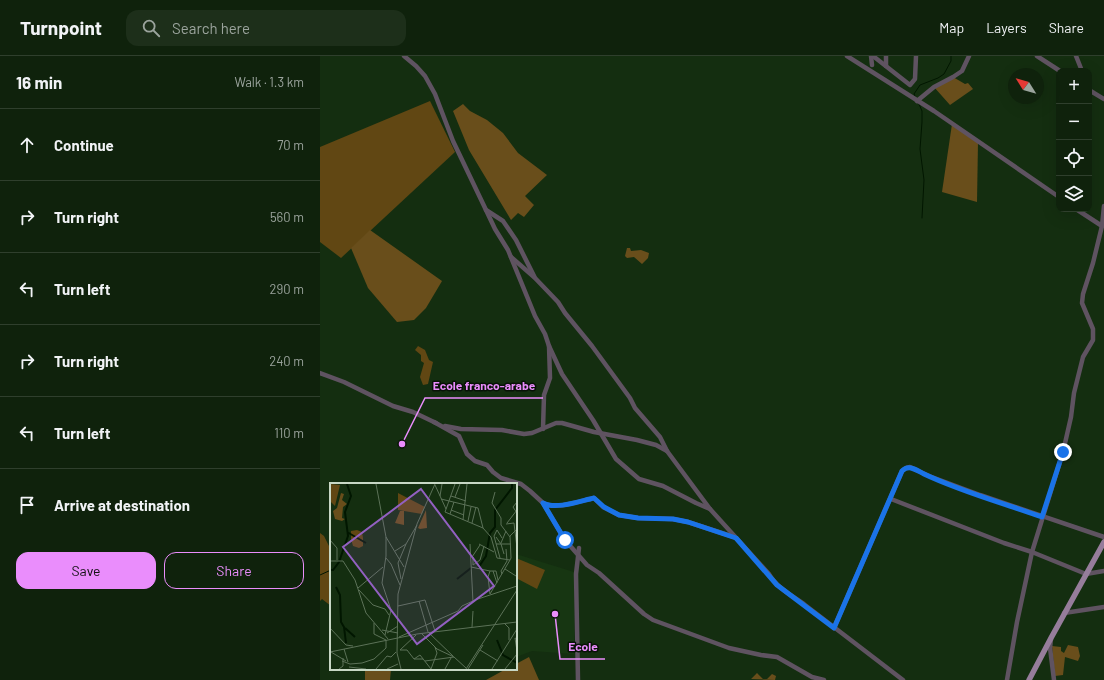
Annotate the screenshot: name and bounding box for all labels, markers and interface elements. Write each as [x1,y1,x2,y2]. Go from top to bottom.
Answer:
search box [126,10,406,46]
text: Turnpoint [20,16,102,39]
icon: search [140,17,162,39]
text: Search here [172,19,250,37]
text: Map [939,19,964,36]
text: Layers [986,19,1027,36]
text: Share [1049,19,1084,36]
north arrow [1008,68,1044,104]
map controls [1056,68,1092,212]
button: + [1056,68,1092,104]
text: 16 min [16,72,62,92]
text: Walk · 1.3 km [234,74,304,90]
button: − [1056,104,1092,140]
icon: ahead [16,134,38,156]
text: Continue [54,136,114,154]
text: 70 m [277,137,304,153]
button: locate [1056,140,1092,176]
button: layers [1056,176,1092,212]
icon: right [16,206,38,228]
text: Turn right [54,208,119,226]
text: 560 m [270,209,304,225]
icon: left [16,278,38,300]
text: Turn left [54,280,110,298]
text: 290 m [270,281,304,297]
icon: right [16,350,38,372]
text: Turn right [54,352,119,370]
text: 240 m [269,353,304,369]
callout: Ecole franco-arabe [425,374,543,398]
text: Ecole franco-arabe [433,378,536,392]
icon: left [16,422,38,444]
text: Turn left [54,424,110,442]
text: 110 m [274,425,304,441]
route end [1054,443,1072,461]
inset map [330,483,517,670]
icon: arrive [16,494,38,516]
text: Arrive at destination [54,496,190,514]
route start [556,531,574,549]
button: Save [16,552,156,589]
button: Share [164,552,304,589]
callout: Ecole [560,635,605,659]
text: Ecole [568,639,598,653]

